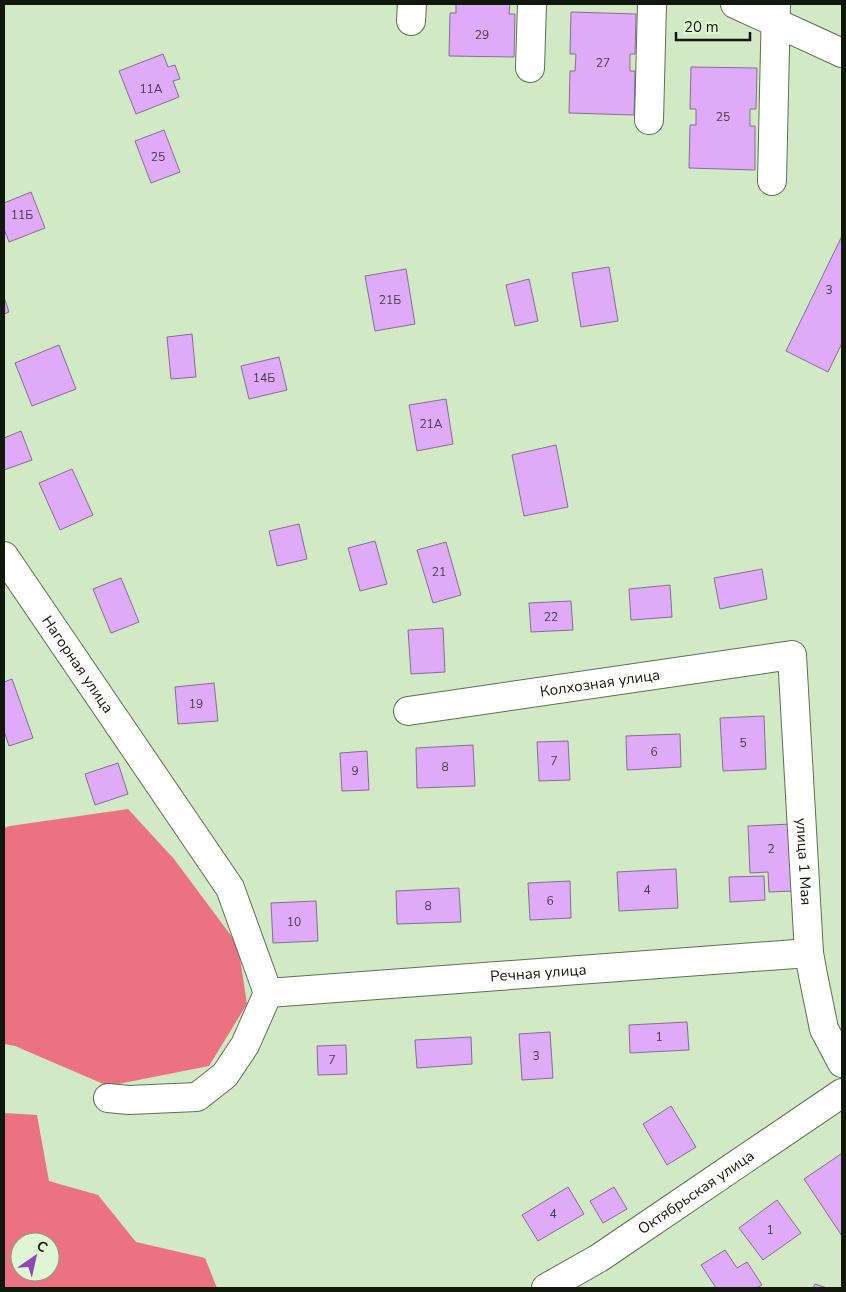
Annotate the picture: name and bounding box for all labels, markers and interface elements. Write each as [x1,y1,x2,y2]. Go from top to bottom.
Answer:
scale bar [676,10,750,42]
text: 20 m [684,17,719,37]
house number: 29 [475,27,489,43]
house number: 27 [596,55,610,71]
house number: 11А [139,81,163,97]
house number: 25 [716,109,730,125]
house number: 25 [151,149,165,165]
house number: 11Б [11,207,33,223]
house number: 3 [825,282,833,298]
house number: 21Б [379,292,401,308]
house number: 14Б [253,370,275,386]
house number: 21А [419,416,443,432]
house number: 21 [432,564,446,580]
house number: 22 [544,609,558,625]
street label: Нагорная улица [37,611,118,717]
street label: Колхозная улица [539,664,661,702]
house number: 19 [189,696,203,712]
house number: 5 [739,735,747,751]
house number: 6 [650,744,658,760]
house number: 7 [550,753,558,769]
house number: 8 [441,759,449,775]
house number: 9 [351,763,359,779]
street label: улица 1 Мая [791,817,816,906]
house number: 2 [767,841,775,857]
house number: 4 [643,882,651,898]
house number: 6 [546,893,554,909]
house number: 8 [424,898,432,914]
house number: 10 [287,914,301,930]
street label: Речная улица [489,959,587,987]
house number: 1 [655,1029,663,1045]
house number: 3 [532,1048,540,1064]
house number: 7 [328,1052,336,1068]
street label: Октябрьская улица [634,1146,758,1239]
house number: 4 [549,1206,557,1222]
house number: 1 [766,1222,774,1238]
north arrow [10,1232,60,1282]
text: С [33,1236,52,1257]

